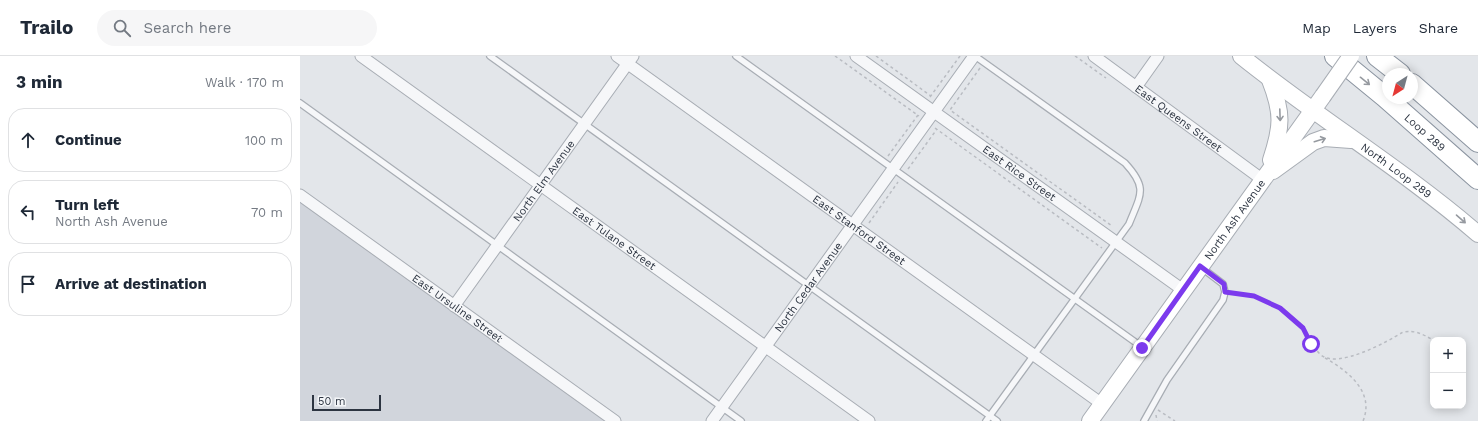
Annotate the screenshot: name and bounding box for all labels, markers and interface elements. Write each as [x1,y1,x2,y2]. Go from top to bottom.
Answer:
search box [97,10,377,46]
text: Trailo [20,16,73,39]
icon: search [111,17,133,39]
text: Search here [143,19,231,37]
text: Map [1302,20,1331,36]
text: Layers [1353,20,1397,36]
text: Share [1419,20,1458,36]
north arrow [1382,68,1418,104]
text: 3 min [16,72,62,92]
text: Walk · 170 m [205,75,284,90]
one-way arrow [1359,76,1370,85]
street label: East Queens Street [1132,82,1225,155]
one-way arrow [1276,108,1284,121]
street label: Loop 289 [1402,111,1448,154]
icon: ahead [17,129,39,151]
text: Continue [55,131,122,149]
text: 100 m [245,133,283,148]
one-way arrow [1314,136,1327,143]
street label: North Elm Avenue [510,138,578,224]
street label: North Loop 289 [1358,141,1434,201]
street label: East Rice Street [980,143,1059,204]
street label: North Ash Avenue [1202,177,1268,262]
street label: East Stanford Street [810,192,908,268]
text: Turn left [55,196,119,214]
icon: left [17,201,39,223]
street label: East Tulane Street [570,204,659,273]
text: 70 m [251,205,283,220]
text: North Ash Avenue [55,214,168,229]
one-way arrow [1455,215,1466,224]
street label: North Cedar Avenue [772,240,845,335]
street label: East Ursuline Street [409,272,506,346]
icon: arrive [17,273,39,295]
text: Arrive at destination [55,275,207,293]
route start [1302,335,1320,353]
map controls [1430,337,1466,409]
button: + [1430,337,1466,373]
route end [1133,339,1151,357]
button: − [1430,373,1466,409]
scale bar [312,393,381,412]
text: 50 m [318,395,345,408]

